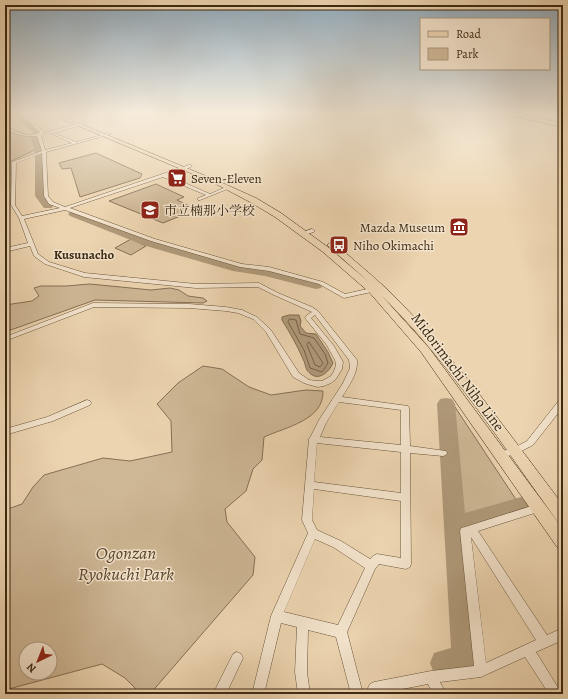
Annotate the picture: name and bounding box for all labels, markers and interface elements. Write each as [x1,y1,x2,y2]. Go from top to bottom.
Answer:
legend [420,18,550,70]
text: Road [456,26,482,42]
text: Park [456,46,479,62]
supermarket icon: Seven-Eleven [166,167,188,189]
place label: Seven-Eleven [191,170,262,187]
school or university icon: 市立楠那小学校 [139,199,161,221]
place label: 市立楠那小学校 [164,202,255,219]
museum icon: Mazda Museum [448,216,470,238]
place label: Mazda Museum [360,219,445,236]
bus stop icon: Niho Okimachi [328,234,350,256]
place label: Niho Okimachi [353,237,434,254]
district label: Kusunacho [54,246,115,263]
street label: Midorimachi Niho Line [407,309,509,436]
park label: Ogonzan Ryokuchi Park [78,541,174,586]
north arrow [18,641,58,681]
text: N [23,660,40,676]

